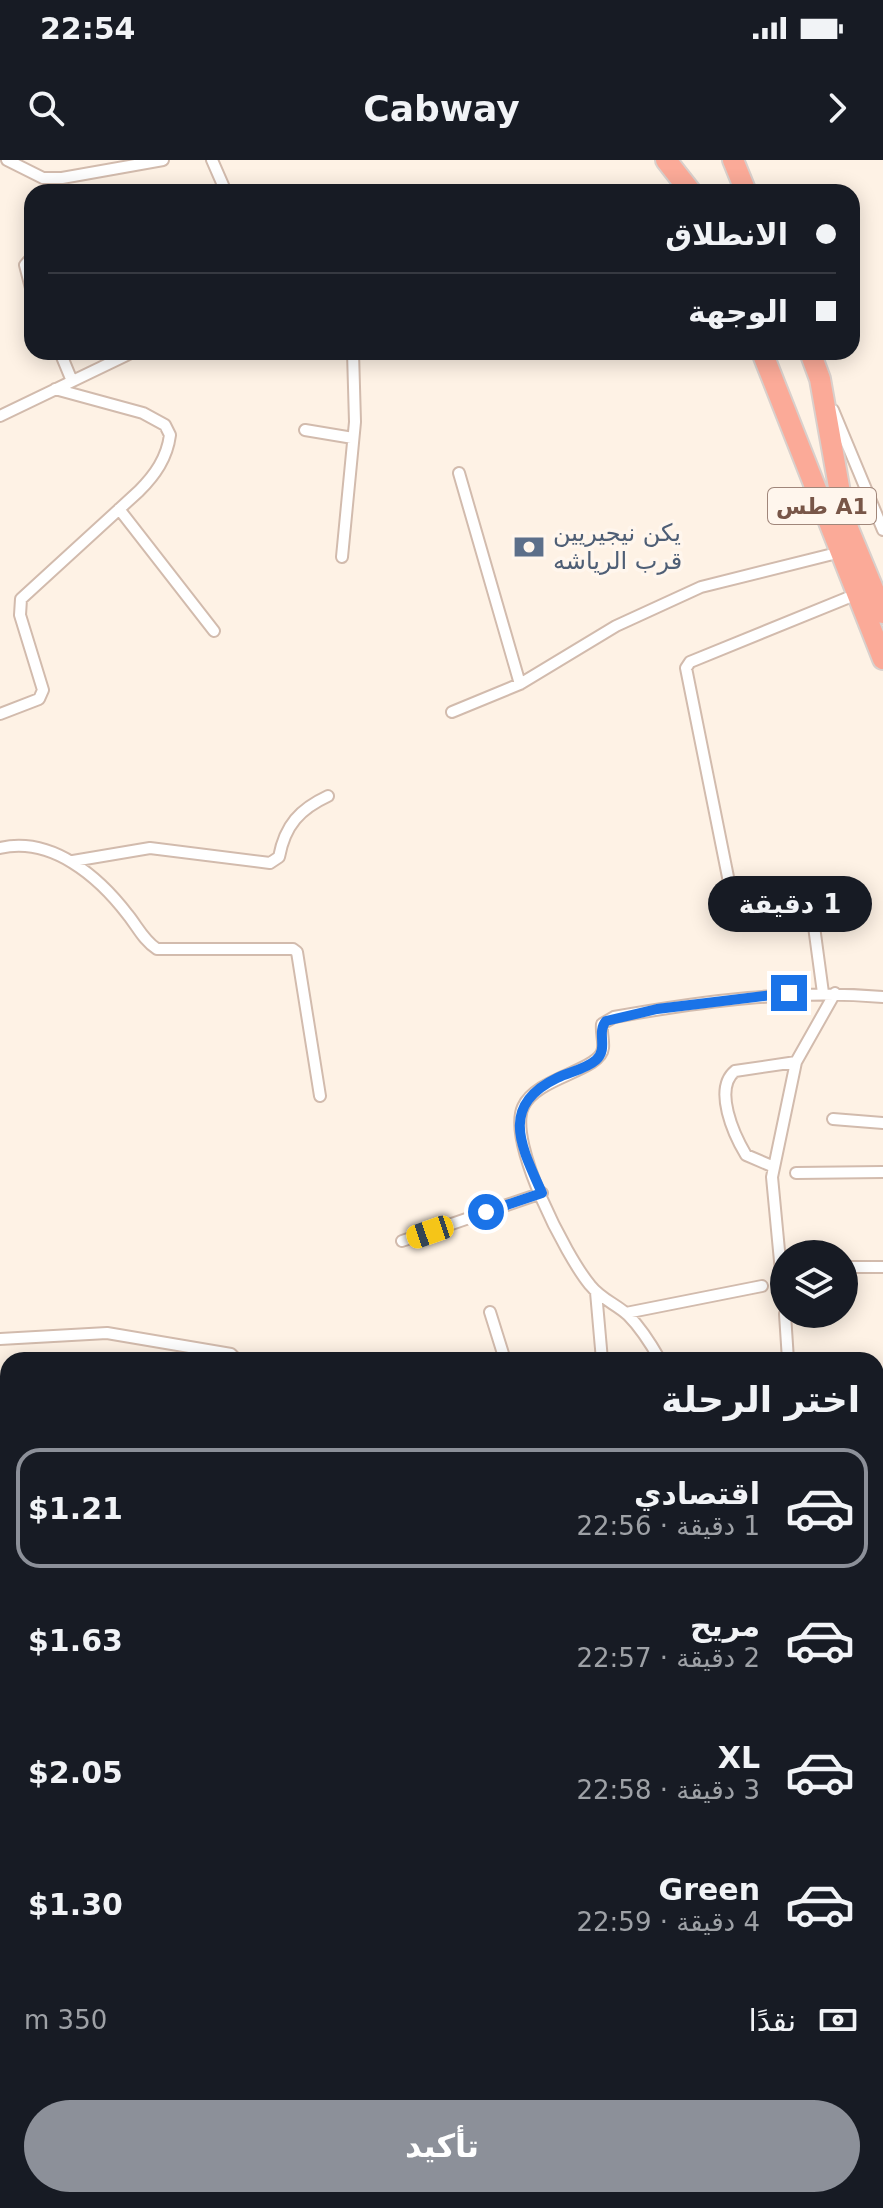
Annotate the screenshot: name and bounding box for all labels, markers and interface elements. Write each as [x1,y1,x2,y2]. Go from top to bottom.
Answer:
text: 22:54 [40,11,136,46]
icon: search [24,86,68,130]
icon: forward [815,86,859,130]
text: Cabway [363,88,520,129]
text: الانطلاق [665,217,788,252]
text: الوجهة [688,294,788,329]
road number: طس A1 [768,488,876,524]
place label: يكن نيجيريين قرب الرياشه [553,519,682,575]
bank icon: يكن نيجيريين قرب الرياشه [512,530,546,564]
callout: 1 دقيقة [707,877,871,933]
text: 1 دقيقة [739,889,841,919]
route end [771,975,807,1011]
route start [468,1194,504,1230]
car [403,1213,457,1251]
map controls [770,1240,858,1328]
button: layers [770,1240,858,1328]
text: اختر الرحلة [661,1379,860,1420]
icon: car [784,1472,856,1544]
text: اقتصادي [634,1476,760,1511]
text: $1.21 [28,1491,123,1526]
text: 1 دقيقة · 22:56 [577,1511,760,1541]
icon: car [784,1604,856,1676]
text: مريح [690,1608,760,1643]
text: $1.63 [28,1623,123,1658]
text: 2 دقيقة · 22:57 [577,1643,760,1673]
icon: car [784,1736,856,1808]
text: XL [718,1740,760,1775]
text: $2.05 [28,1755,123,1790]
text: 3 دقيقة · 22:58 [577,1775,760,1805]
icon: car [784,1868,856,1940]
text: Green [659,1872,760,1907]
text: $1.30 [28,1887,123,1922]
text: 4 دقيقة · 22:59 [577,1907,760,1937]
icon: cash [816,1998,860,2042]
text: نقدًا [748,2003,796,2038]
text: 350 m [24,2005,107,2035]
button: تأكيد [24,2100,860,2192]

